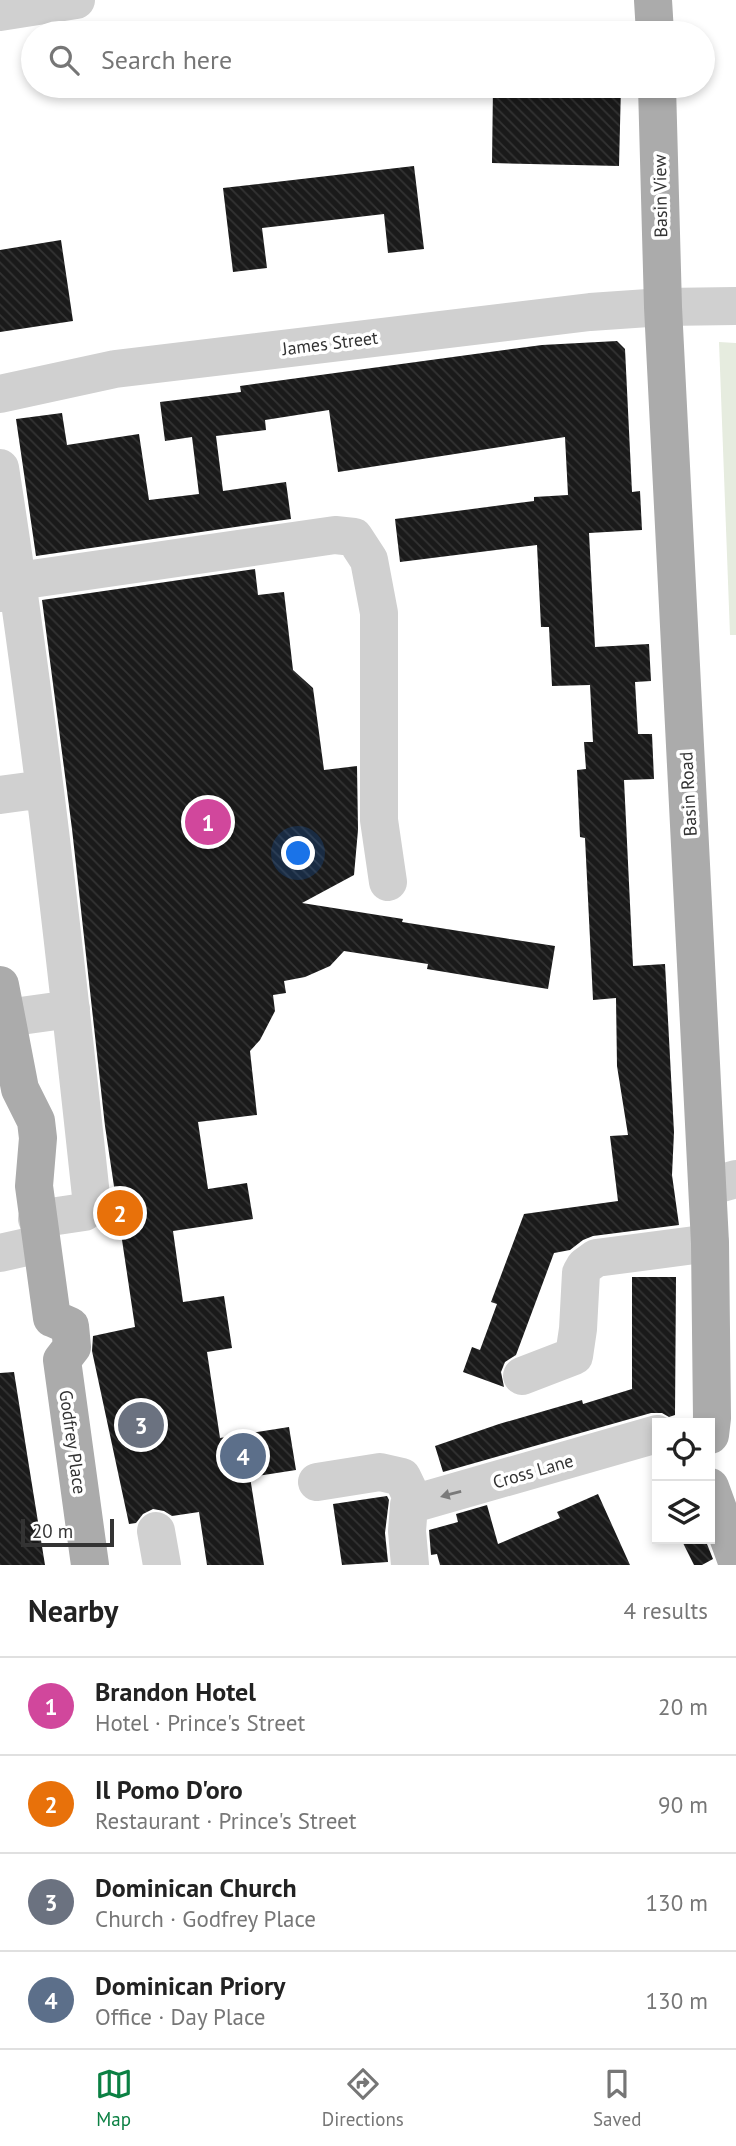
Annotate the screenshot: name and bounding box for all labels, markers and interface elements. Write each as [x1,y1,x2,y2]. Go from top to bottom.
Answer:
search box [21,21,715,98]
icon: search [45,41,83,79]
text: Search here [101,43,232,76]
street label: Basin View [648,153,672,238]
street label: James Street [280,326,379,360]
street label: Basin Road [674,751,702,837]
pin: 1 [185,796,231,848]
your location [281,836,315,870]
pin: 2 [97,1187,143,1239]
street label: Godfrey Place [54,1389,92,1495]
pin: 3 [118,1399,164,1451]
map controls [652,1418,715,1544]
button: locate [652,1418,715,1481]
pin: 4 [220,1430,266,1482]
street label: Cross Lane [490,1449,576,1493]
button: layers [652,1481,715,1544]
one-way arrow [440,1490,461,1500]
scale bar [21,1516,114,1548]
text: 20 m [32,1519,73,1543]
text: Nearby [28,1591,118,1630]
text: 4 results [624,1596,708,1625]
text: Brandon Hotel [95,1675,256,1708]
text: 1 [44,1692,58,1721]
text: 20 m [658,1692,708,1721]
text: Hotel · Prince's Street [95,1708,305,1737]
text: Il Pomo D'oro [95,1773,243,1806]
text: 2 [44,1790,58,1819]
text: 90 m [658,1790,708,1819]
text: Restaurant · Prince's Street [95,1806,357,1835]
text: Dominican Church [95,1871,297,1904]
text: 3 [44,1888,58,1917]
text: 130 m [646,1888,708,1917]
text: Church · Godfrey Place [95,1904,316,1933]
text: Dominican Priory [95,1969,286,2002]
text: 4 [44,1986,58,2015]
text: 130 m [646,1986,708,2015]
text: Office · Day Place [95,2002,265,2031]
tab: Map [95,2065,133,2131]
tab: Directions [322,2065,404,2131]
tab: Saved [593,2065,641,2131]

